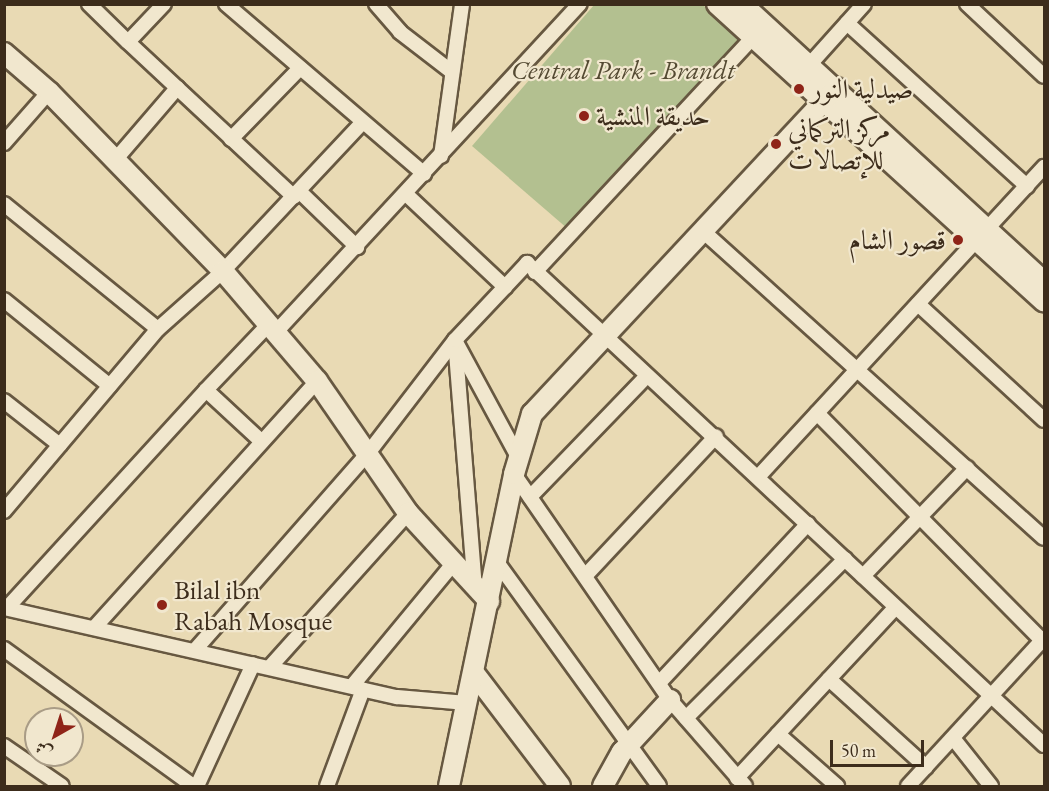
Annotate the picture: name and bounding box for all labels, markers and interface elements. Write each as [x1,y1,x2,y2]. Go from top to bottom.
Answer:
park label: Central Park - Brandt [511,54,735,86]
place label: صيدلية النور [811,73,913,105]
marker: صيدلية النور [792,82,806,96]
place label: حديقة المنشية [596,100,710,132]
marker: حديقة المنشية [577,109,591,123]
place label: مركز التركماني للإتصالات [788,112,890,175]
marker: مركز التركماني للإتصالات [769,137,783,151]
place label: قصور الشام [849,224,946,256]
marker: قصور الشام [951,233,965,247]
place label: Bilal ibn Rabah Mosque [174,573,332,636]
marker: Bilal ibn Rabah Mosque [155,598,169,612]
north arrow [24,707,84,767]
scale bar [833,728,928,766]
text: ش [31,737,56,763]
text: 50 m [841,739,876,762]

